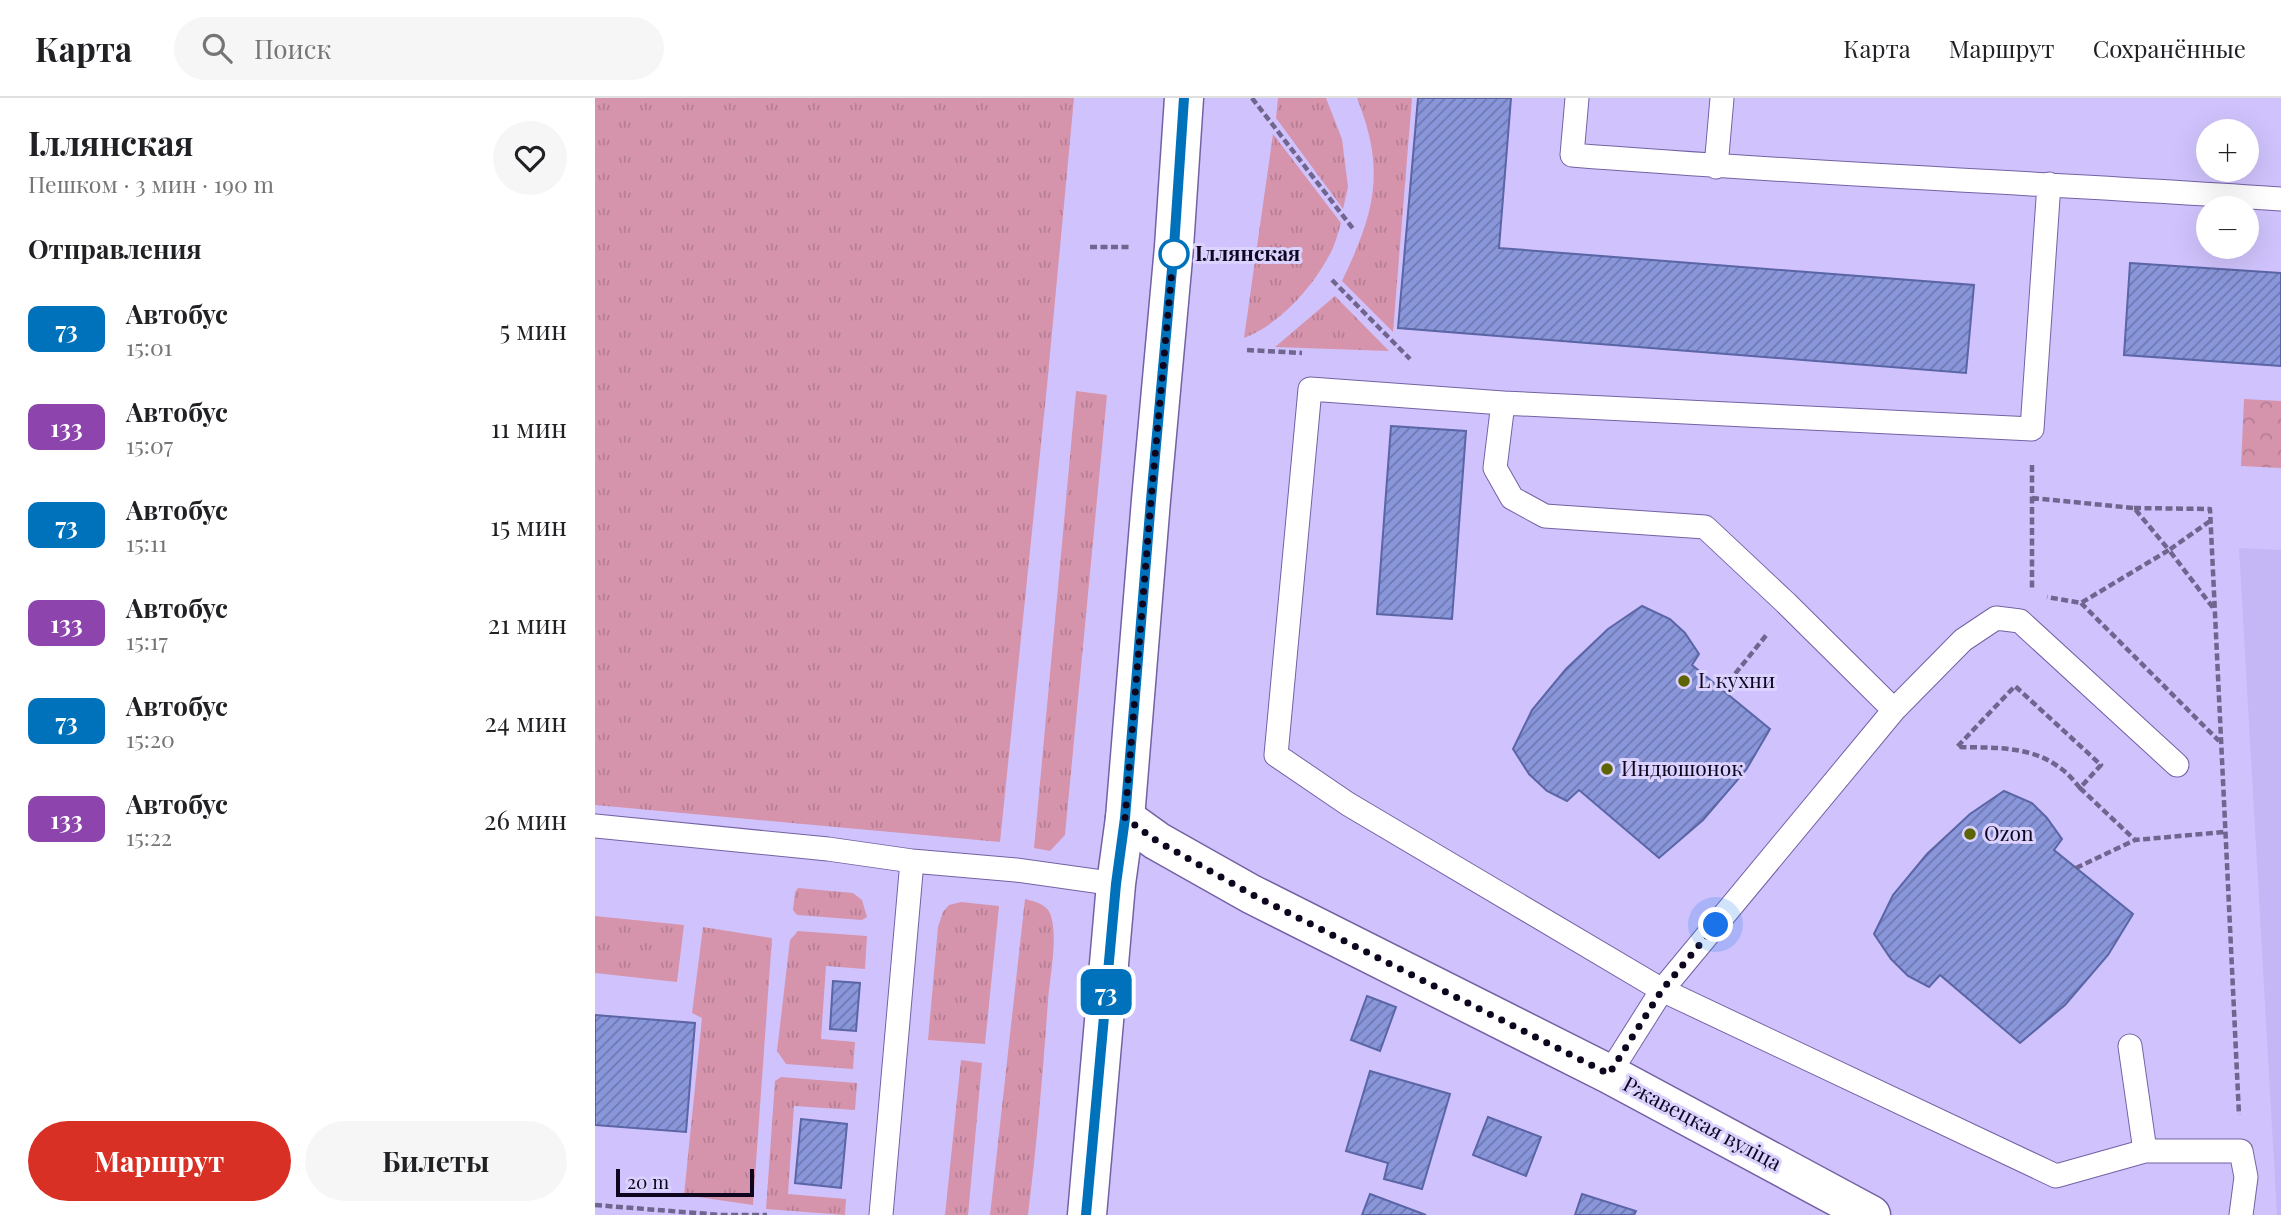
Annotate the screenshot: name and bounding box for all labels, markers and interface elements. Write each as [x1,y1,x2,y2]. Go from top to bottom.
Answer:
search box [174,17,664,80]
text: Карта [35,26,132,70]
icon: search [198,29,236,67]
text: Поиск [254,31,331,66]
text: Карта [1843,32,1911,64]
text: Маршрут [1949,32,2055,64]
text: Сохранённые [2093,32,2246,64]
map controls [2196,119,2259,259]
button: + [2196,119,2259,182]
text: Іллянская [28,120,193,164]
button: heart [493,121,567,195]
text: Пешком · 3 мин · 190 m [28,168,274,199]
button: − [2196,196,2259,259]
text: Отправления [28,231,202,266]
place label: Іллянская [1195,238,1300,266]
marker: Іллянская [1159,239,1189,269]
text: Автобус [126,296,228,331]
text: 5 мин [499,312,567,347]
text: 73 [55,313,78,345]
text: 15:01 [126,331,172,362]
text: Автобус [126,394,228,429]
text: 11 мин [491,410,567,445]
text: 133 [50,411,83,443]
text: 15:07 [126,429,173,460]
text: Автобус [126,492,228,527]
text: 15 мин [490,508,567,543]
text: 73 [55,509,78,541]
text: 15:11 [126,527,167,558]
text: Автобус [126,590,228,625]
text: 21 мин [488,606,567,641]
text: 133 [50,607,83,639]
text: 15:17 [126,625,168,656]
place label: L кухни [1698,665,1775,693]
marker: L кухни [1676,673,1692,689]
text: Автобус [126,688,228,723]
text: 24 мин [485,704,567,739]
text: 73 [55,705,78,737]
text: 15:20 [126,723,175,754]
place label: Индюшонок [1621,753,1743,781]
marker: Индюшонок [1599,761,1615,777]
text: Автобус [126,786,228,821]
text: 26 мин [484,802,567,837]
text: 133 [50,803,83,835]
place label: Ozon [1984,818,2034,846]
text: 15:22 [126,821,172,852]
marker: Ozon [1962,826,1978,842]
your location [1698,907,1733,942]
line badge: 73 [1075,969,1137,1015]
text: 73 [1095,976,1117,1008]
street label: Ржавецкая вуліца [1619,1069,1787,1176]
button: Маршрут [28,1121,291,1201]
button: Билеты [305,1121,567,1201]
scale bar [616,1166,754,1198]
text: 20 m [627,1168,669,1194]

